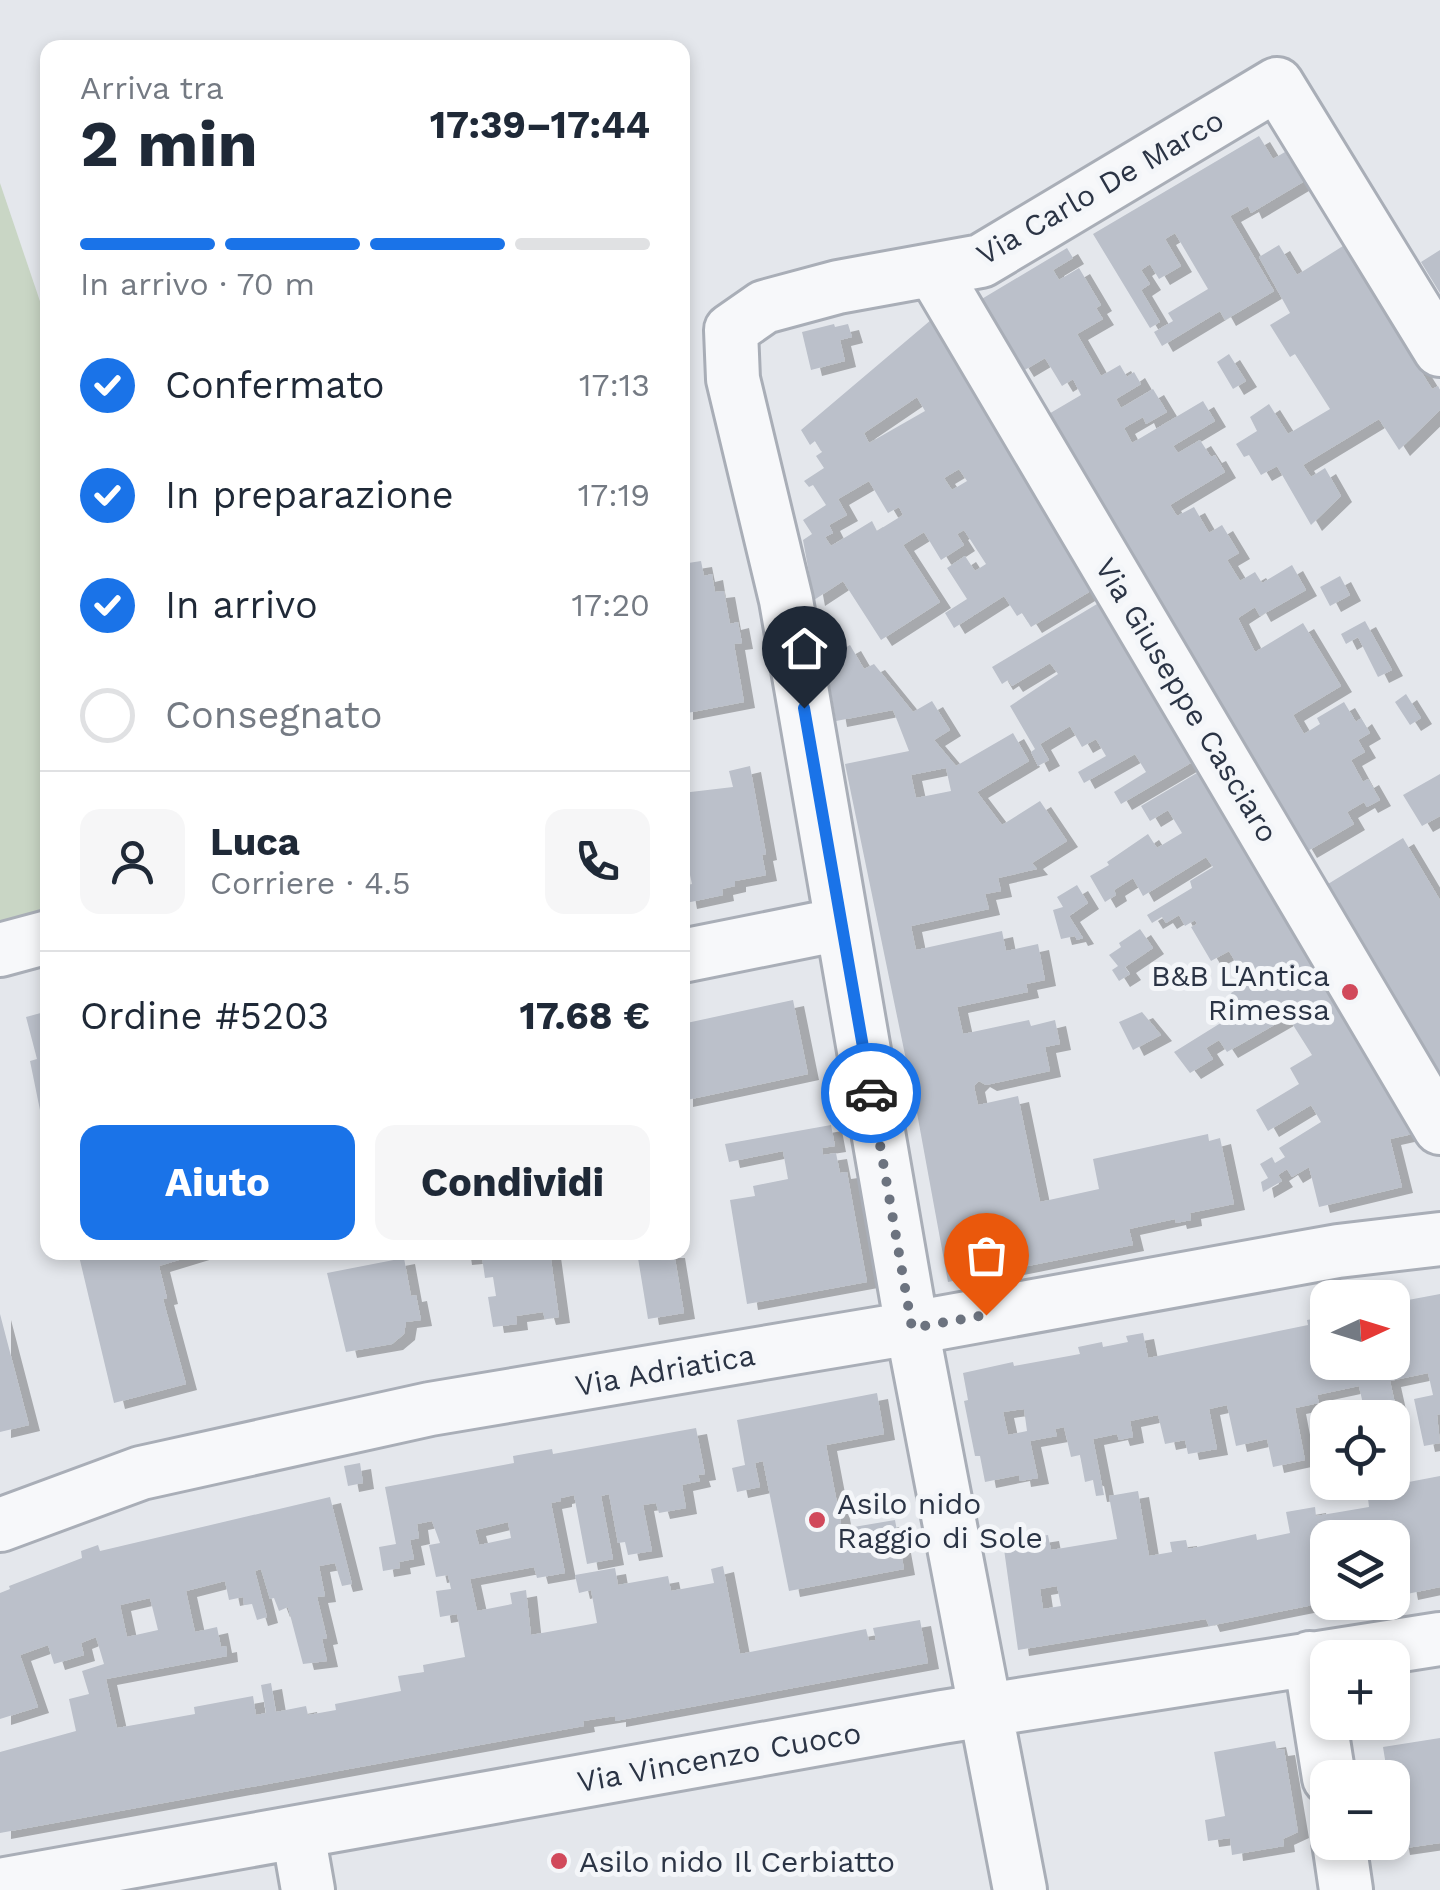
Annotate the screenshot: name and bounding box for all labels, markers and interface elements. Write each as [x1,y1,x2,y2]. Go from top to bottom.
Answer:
text: Arriva tra [80,69,224,107]
street label: Via Carlo De Marco [970,102,1230,272]
text: 17:39–17:44 [430,103,650,147]
text: 2 min [80,106,258,182]
text: In arrivo · 70 m [80,265,315,303]
icon: check [80,358,135,413]
text: Confermato [165,363,385,407]
text: 17:13 [579,366,650,404]
icon: check [80,468,135,523]
text: In preparazione [165,473,454,517]
text: 17:19 [578,476,650,514]
street label: Via Giuseppe Casciaro [1088,552,1286,848]
icon: check [80,578,135,633]
text: In arrivo [165,583,318,627]
text: 17:20 [572,586,650,624]
pin [762,606,847,709]
icon: home [777,621,832,676]
text: Consegnato [165,693,383,737]
button: person [80,809,185,914]
button: phone [545,809,650,914]
text: Luca [210,820,300,864]
text: Corriere · 4.5 [210,864,411,902]
place label: B&B L'Antica Rimessa [1151,958,1330,1027]
marker: B&B L'Antica Rimessa [1339,981,1361,1003]
text: Ordine #5203 [80,994,329,1038]
text: 17.68 € [519,994,650,1038]
courier [821,1043,921,1143]
icon: car [844,1066,899,1121]
button: Aiuto [80,1125,355,1240]
button: Condividi [375,1125,650,1240]
pin [944,1213,1029,1316]
icon: bag [959,1228,1014,1283]
north arrow [1310,1280,1410,1380]
map controls [1310,1280,1410,1860]
street label: Via Adriatica [572,1337,758,1403]
button: locate [1310,1400,1410,1500]
place label: Asilo nido Raggio di Sole [837,1486,1043,1555]
marker: Asilo nido Raggio di Sole [806,1509,828,1531]
button: layers [1310,1520,1410,1620]
button: + [1310,1640,1410,1740]
street label: Via Vincenzo Cuoco [574,1715,864,1799]
button: − [1310,1760,1410,1860]
place label: Asilo nido Il Cerbiatto [579,1844,895,1879]
marker: Asilo nido Il Cerbiatto [548,1850,570,1872]

